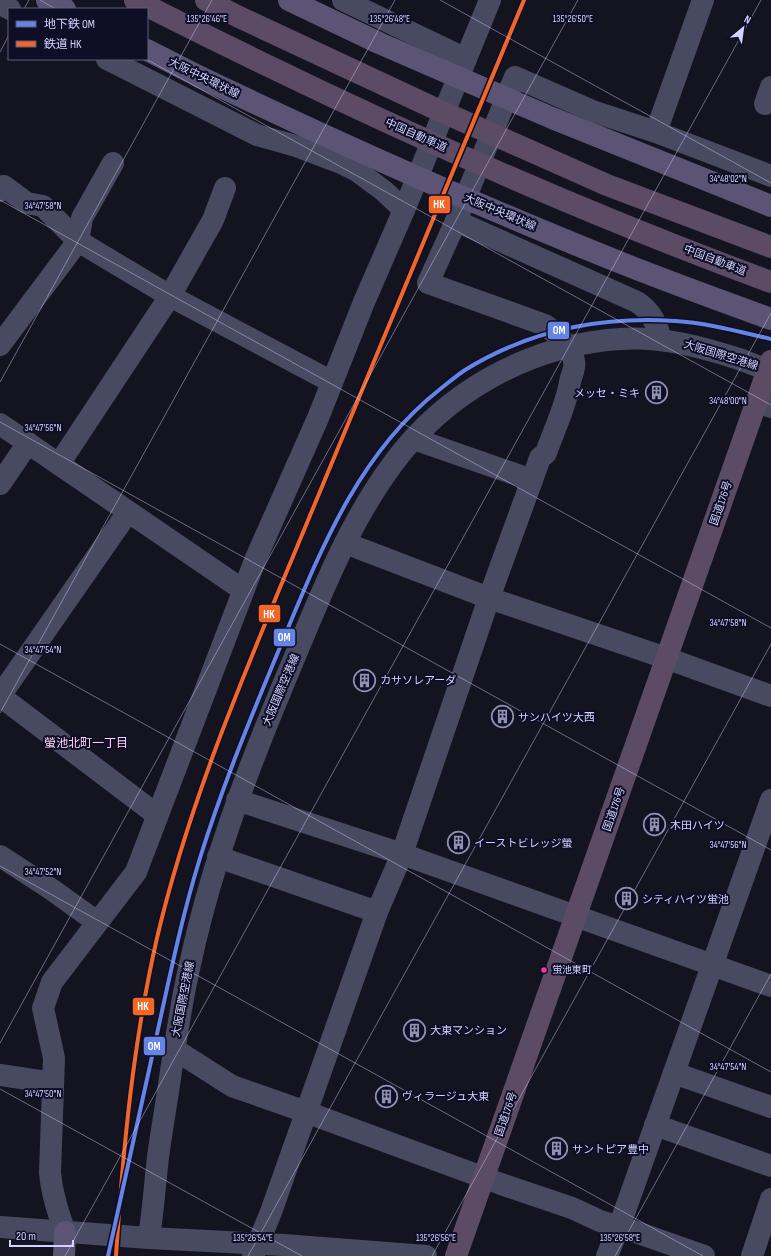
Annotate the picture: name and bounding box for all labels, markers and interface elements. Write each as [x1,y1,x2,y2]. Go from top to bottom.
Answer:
legend [8,8,148,60]
north arrow [723,8,763,48]
text: 135°26'46"E [187,13,227,25]
text: 135°26'48"E [370,13,410,25]
text: 135°26'50"E [553,13,593,25]
text: N [742,13,753,27]
text: 地下鉄 OM [44,17,95,32]
text: 鉄道 HK [44,37,82,52]
street label: 大阪中央環状線 [167,55,241,101]
street label: 中国自動車道 [383,116,449,154]
text: 34°48'02"N [709,173,747,185]
street label: 大阪中央環状線 [462,191,538,233]
line badge: HK [428,195,451,214]
text: HK [433,198,445,211]
text: 34°47'58"N [24,200,62,212]
street label: 中国自動車道 [682,242,748,278]
line badge: OM [547,321,570,340]
text: OM [553,324,565,337]
street label: 大阪国際空港線 [682,338,760,372]
building icon: メッセ・ミキ [643,380,669,406]
place label: メッセ・ミキ [574,387,640,400]
text: 34°48'00"N [709,395,747,407]
text: 34°47'56"N [24,422,62,434]
street label: 国道176号 [707,479,735,527]
line badge: HK [258,604,281,623]
text: HK [263,608,275,621]
text: 34°47'58"N [709,617,747,629]
line badge: OM [273,628,296,647]
text: OM [278,631,290,644]
text: 34°47'54"N [25,644,61,656]
street label: 大阪国際空港線 [260,652,302,728]
building icon: カサソレアーダ [352,667,378,693]
place label: カサソレアーダ [380,674,456,687]
building icon: サンハイツ大西 [489,704,515,730]
place label: サンハイツ大西 [518,711,595,724]
district label: 螢池北町一丁目 [44,736,128,751]
street label: 国道176号 [600,785,628,833]
building icon: 木田ハイツ [642,812,668,838]
place label: 木田ハイツ [670,819,725,832]
building icon: イーストビレッジ螢 [445,830,471,856]
place label: イーストビレッジ螢 [474,837,572,850]
text: 34°47'56"N [709,839,747,851]
text: 34°47'52"N [25,866,61,878]
building icon: シティハイツ蛍池 [613,886,639,912]
place label: シティハイツ蛍池 [642,893,729,906]
street label: 大阪国際空港線 [169,960,197,1038]
place label: 蛍池東町 [552,964,592,976]
marker: 蛍池東町 [539,965,549,975]
line badge: HK [132,997,155,1016]
text: HK [137,1000,149,1013]
building icon: 大東マンション [402,1017,428,1043]
place label: 大東マンション [430,1024,507,1037]
line badge: OM [143,1036,166,1056]
text: OM [148,1040,160,1053]
text: 34°47'54"N [710,1061,746,1073]
building icon: ヴィラージュ大東 [373,1083,399,1109]
text: 34°47'50"N [24,1088,62,1100]
place label: ヴィラージュ大東 [402,1090,489,1103]
street label: 国道176号 [492,1090,520,1138]
building icon: サントピア豊中 [543,1136,569,1162]
place label: サントピア豊中 [572,1143,649,1156]
scale bar [10,1222,73,1248]
text: 20 m [16,1229,36,1244]
text: 135°26'54"E [233,1232,273,1244]
text: 135°26'56"E [416,1232,456,1244]
text: 135°26'58"E [600,1232,640,1244]

